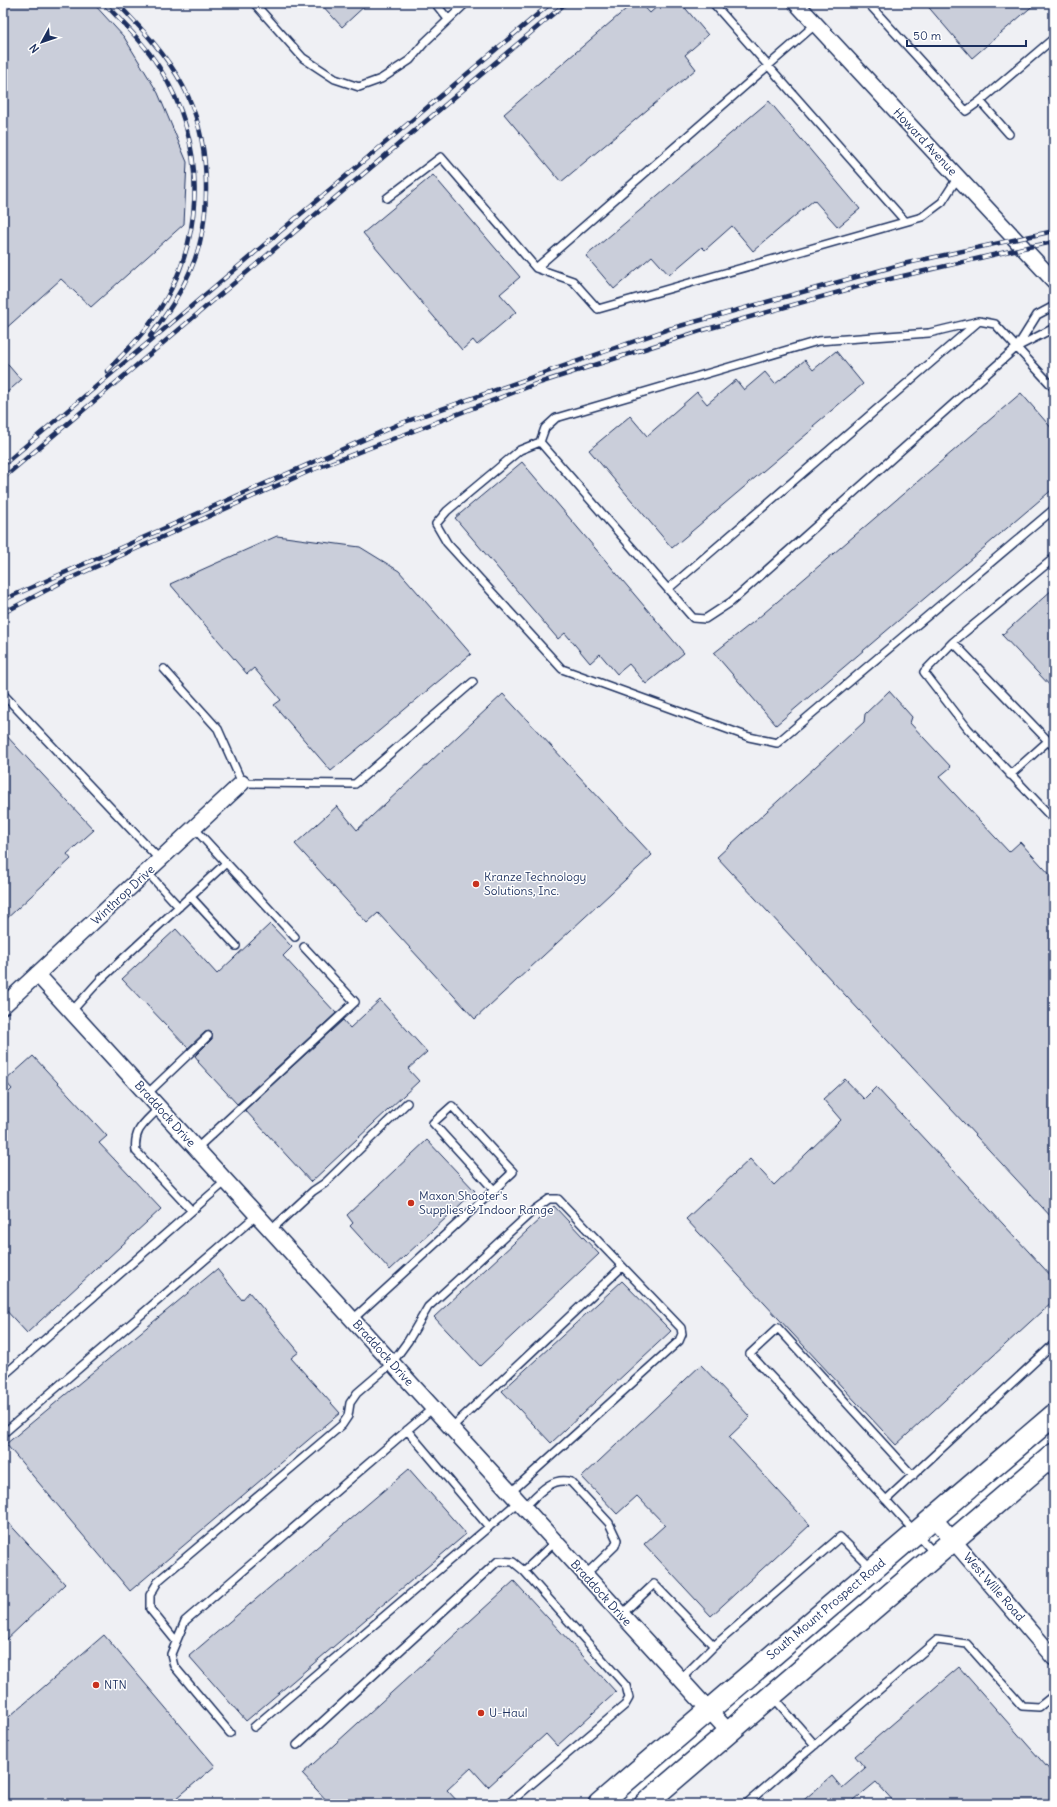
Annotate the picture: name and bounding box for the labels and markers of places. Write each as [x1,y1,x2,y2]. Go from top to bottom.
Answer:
place label: Kranze Technology Solutions, Inc. [484,869,586,898]
marker: Kranze Technology Solutions, Inc. [471,879,481,889]
place label: Maxon Shooter's Supplies & Indoor Range [419,1188,554,1217]
marker: Maxon Shooter's Supplies & Indoor Range [406,1198,416,1208]
place label: NTN [104,1677,127,1692]
marker: NTN [91,1680,101,1690]
place label: U-Haul [489,1705,527,1720]
marker: U-Haul [476,1708,486,1718]

